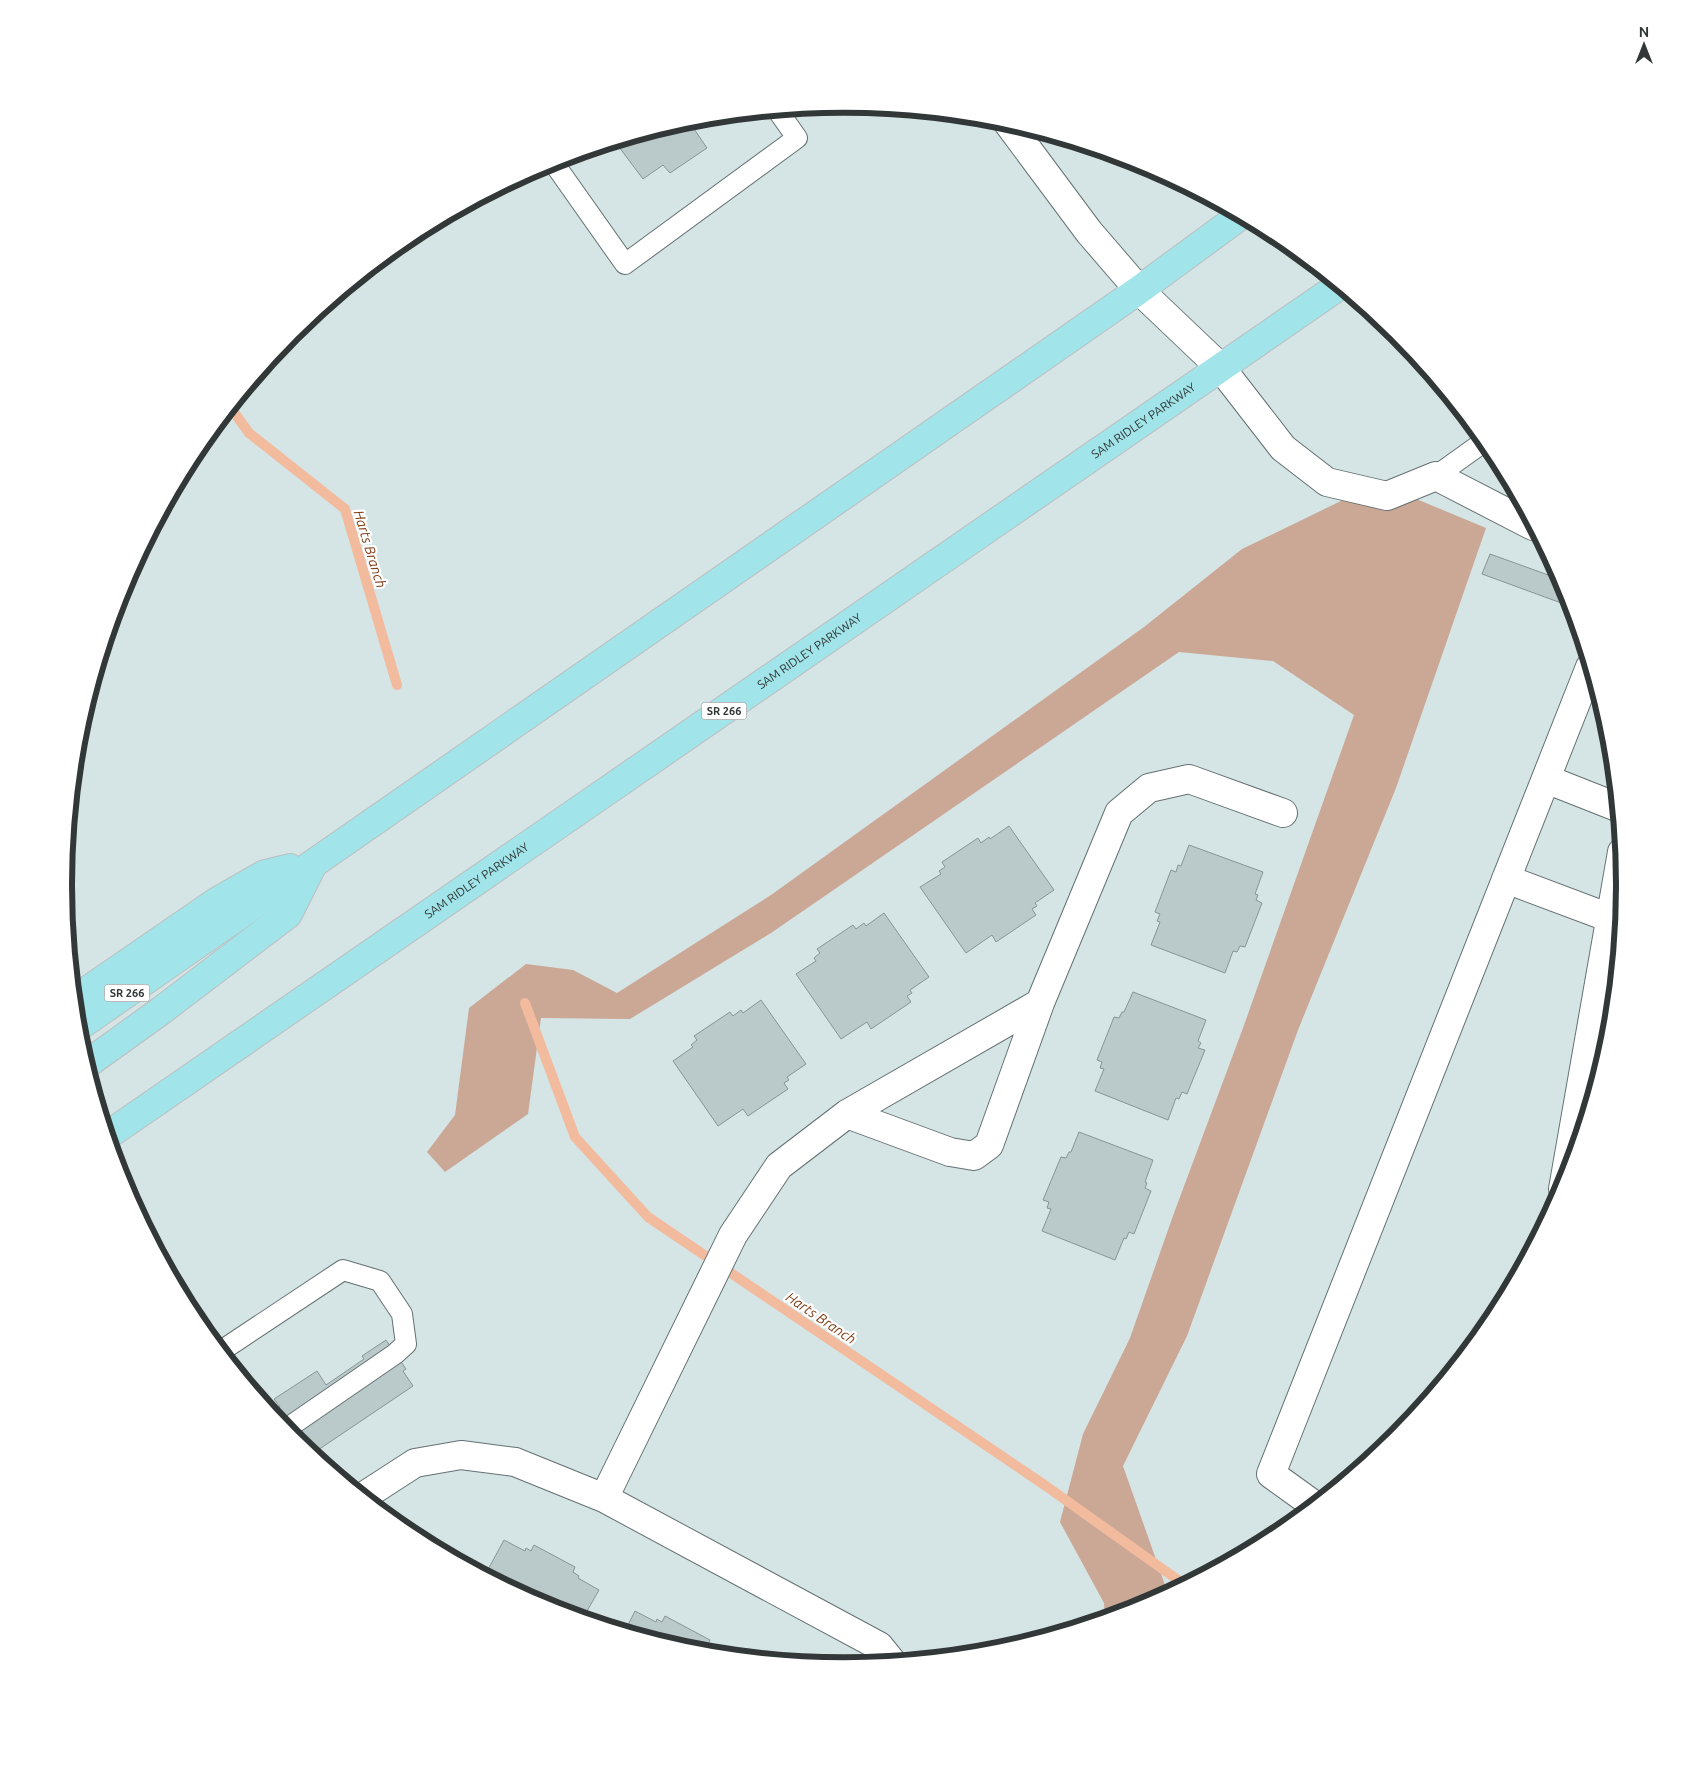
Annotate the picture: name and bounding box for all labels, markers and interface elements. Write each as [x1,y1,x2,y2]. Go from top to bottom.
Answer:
north arrow [1619,20,1669,70]
text: N [1639,24,1649,40]
street label: SAM RIDLEY PARKWAY [1089,380,1198,461]
water label: Harts Branch [351,508,389,590]
street label: SAM RIDLEY PARKWAY [755,611,864,691]
road number: SR 266 [702,702,746,719]
street label: SAM RIDLEY PARKWAY [422,840,531,921]
road number: SR 266 [104,984,150,1001]
water label: Harts Branch [783,1289,859,1347]

